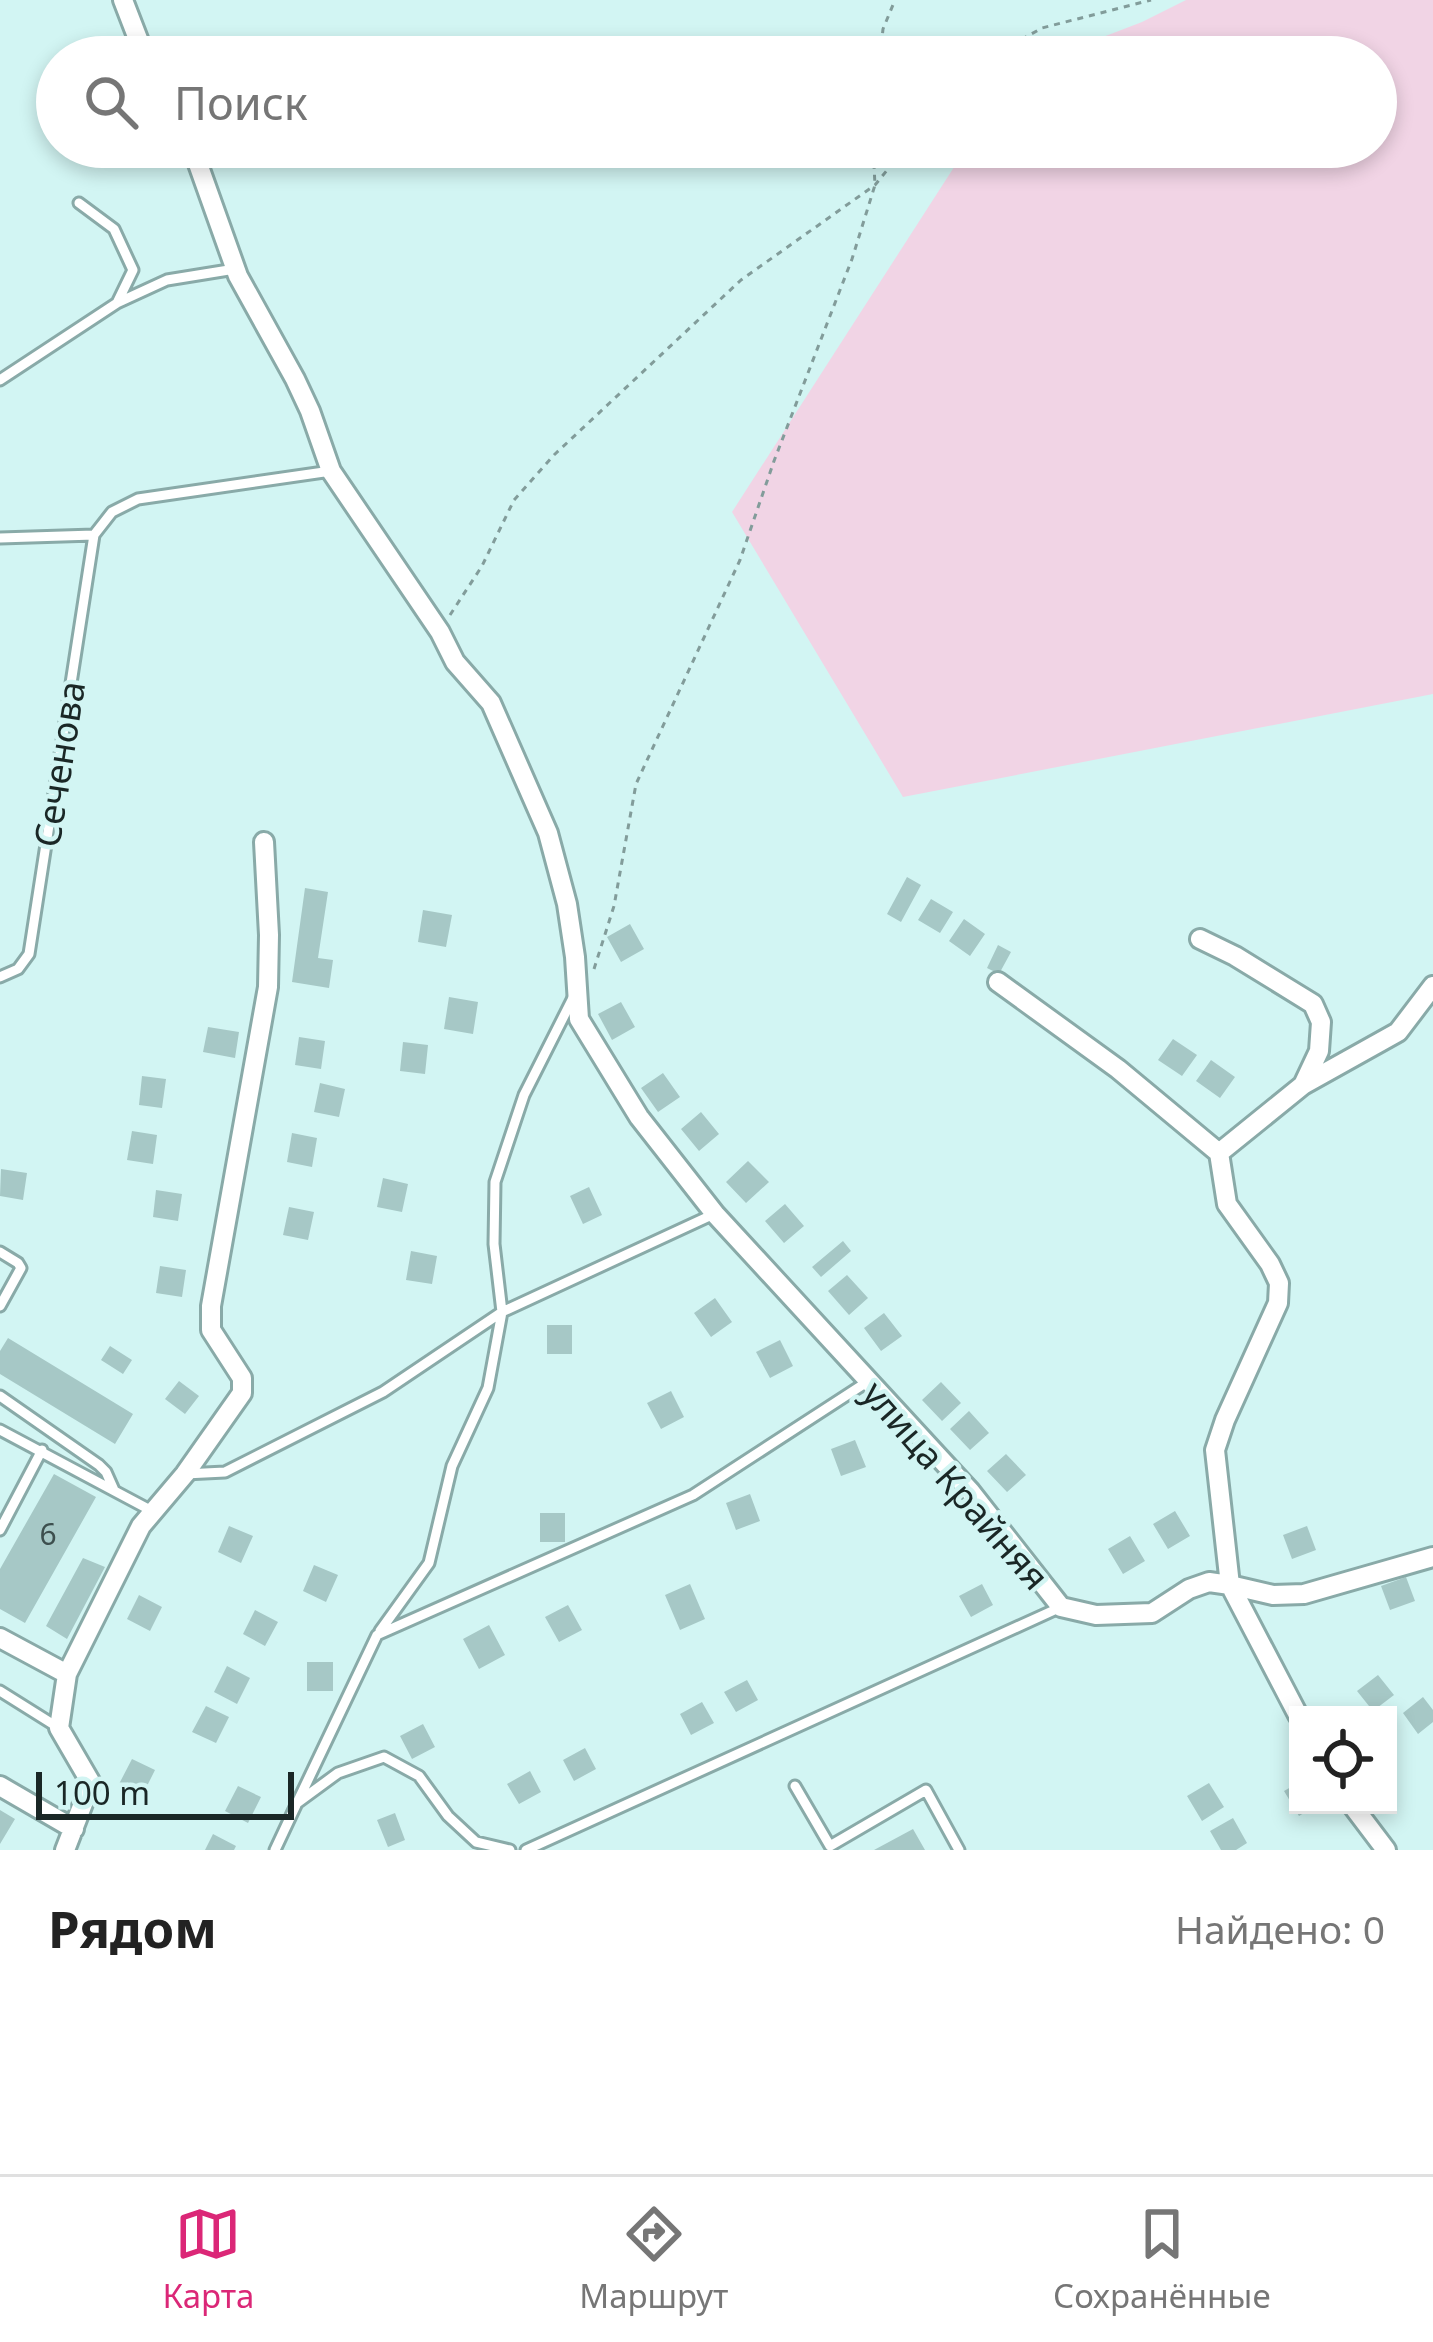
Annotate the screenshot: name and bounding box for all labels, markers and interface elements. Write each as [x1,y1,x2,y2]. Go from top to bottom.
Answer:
search box [36,36,1397,168]
icon: search [78,69,144,135]
text: Поиск [174,72,308,133]
street label: Сеченова [22,678,96,850]
street label: улица Крайняя [852,1370,1060,1600]
house number: 6 [39,1513,57,1554]
map controls [1289,1706,1397,1814]
button: locate [1289,1706,1397,1814]
scale bar [36,1766,294,1819]
text: 100 m [54,1770,150,1815]
text: Рядом [48,1893,217,1963]
text: Найдено: 0 [1175,1902,1385,1955]
tab: Карта [162,2201,254,2318]
tab: Маршрут [579,2201,728,2318]
tab: Сохранённые [1053,2201,1271,2318]

